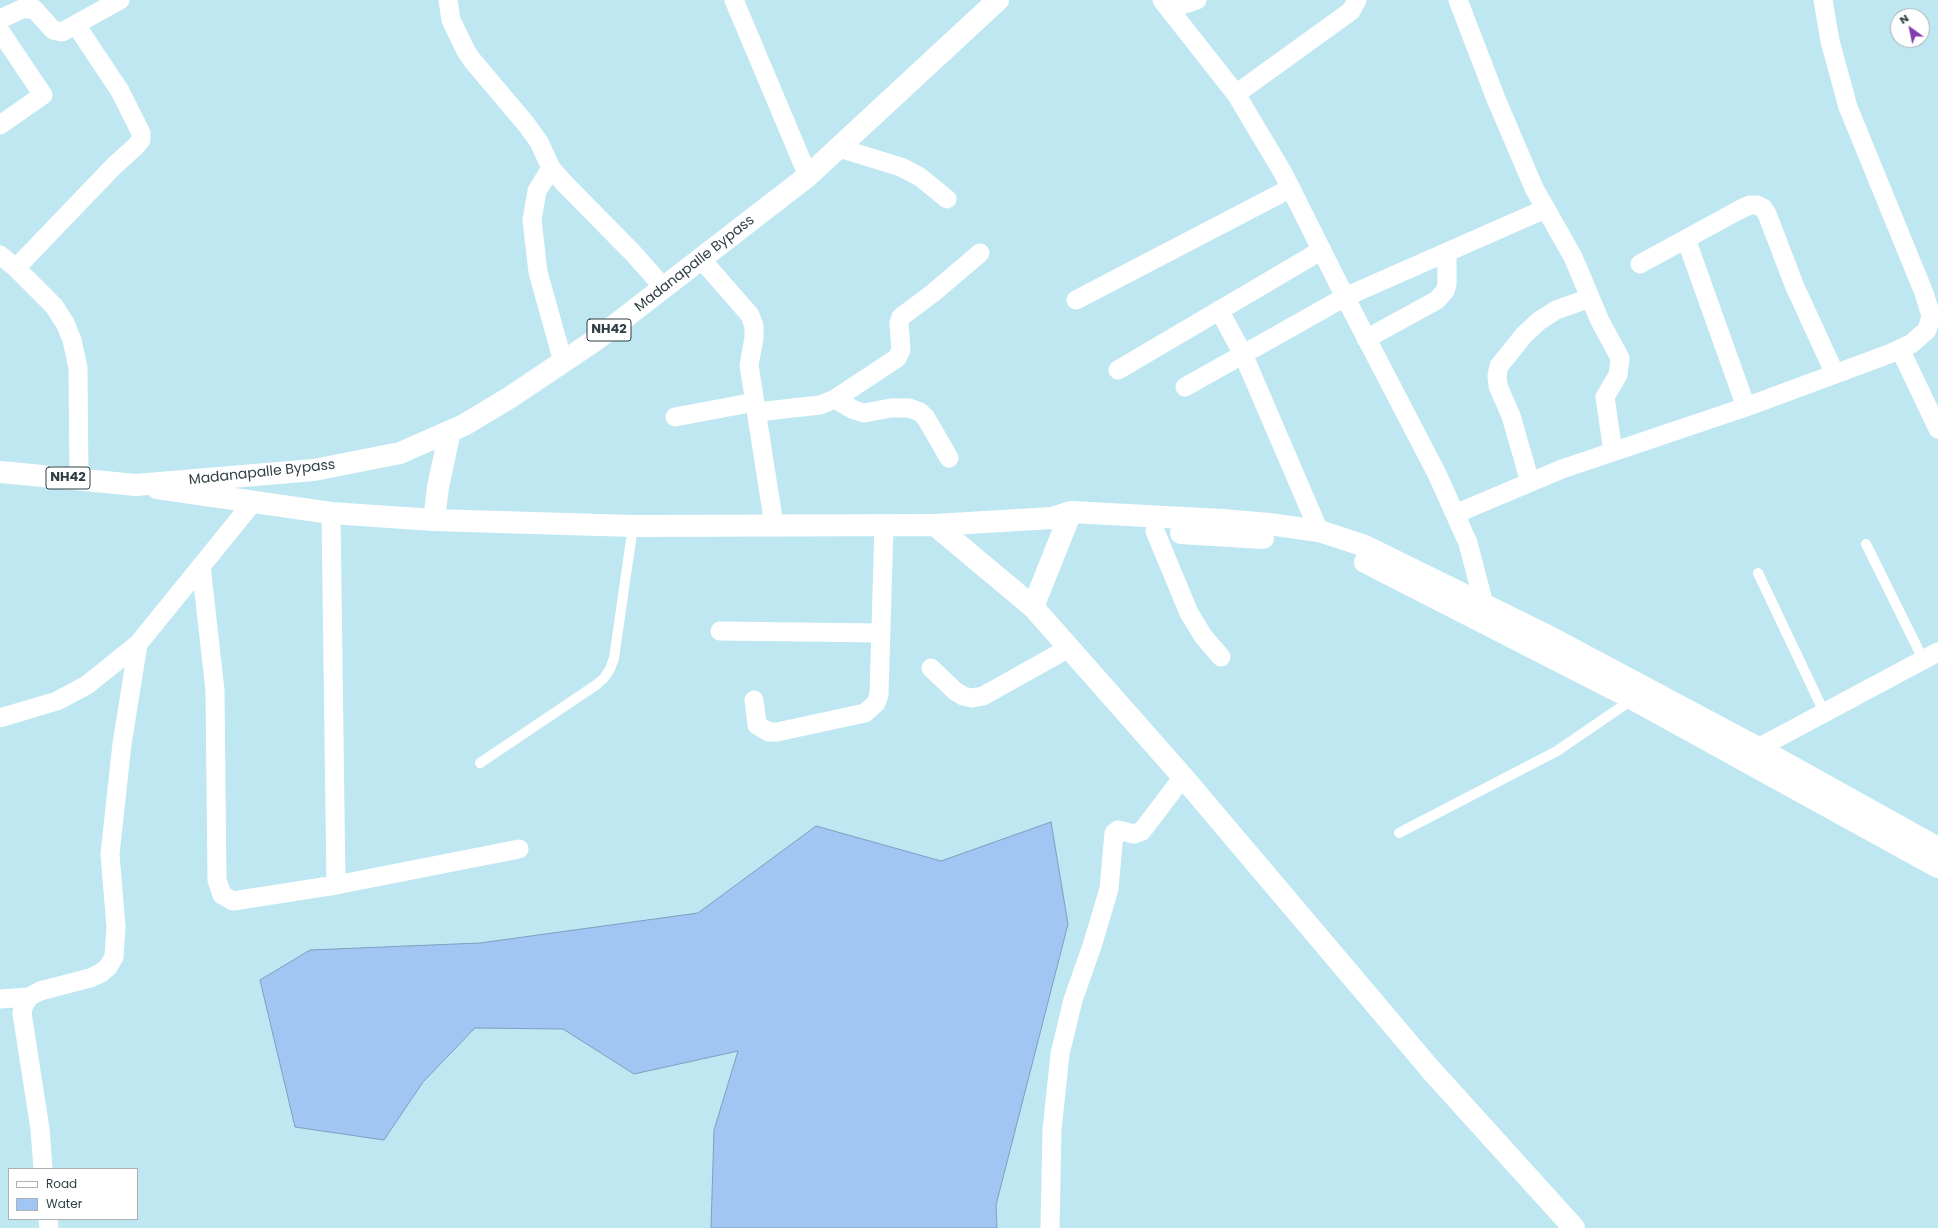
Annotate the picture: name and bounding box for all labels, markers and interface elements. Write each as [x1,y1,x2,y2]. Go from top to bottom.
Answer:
north arrow [1890,8,1930,48]
text: N [1896,10,1912,28]
street label: Madanapalle Bypass [632,212,758,316]
road number: NH42 [587,319,631,341]
street label: Madanapalle Bypass [188,457,336,489]
road number: NH42 [46,467,90,489]
legend [8,1168,138,1220]
text: Road [46,1175,77,1192]
text: Water [46,1195,82,1212]

